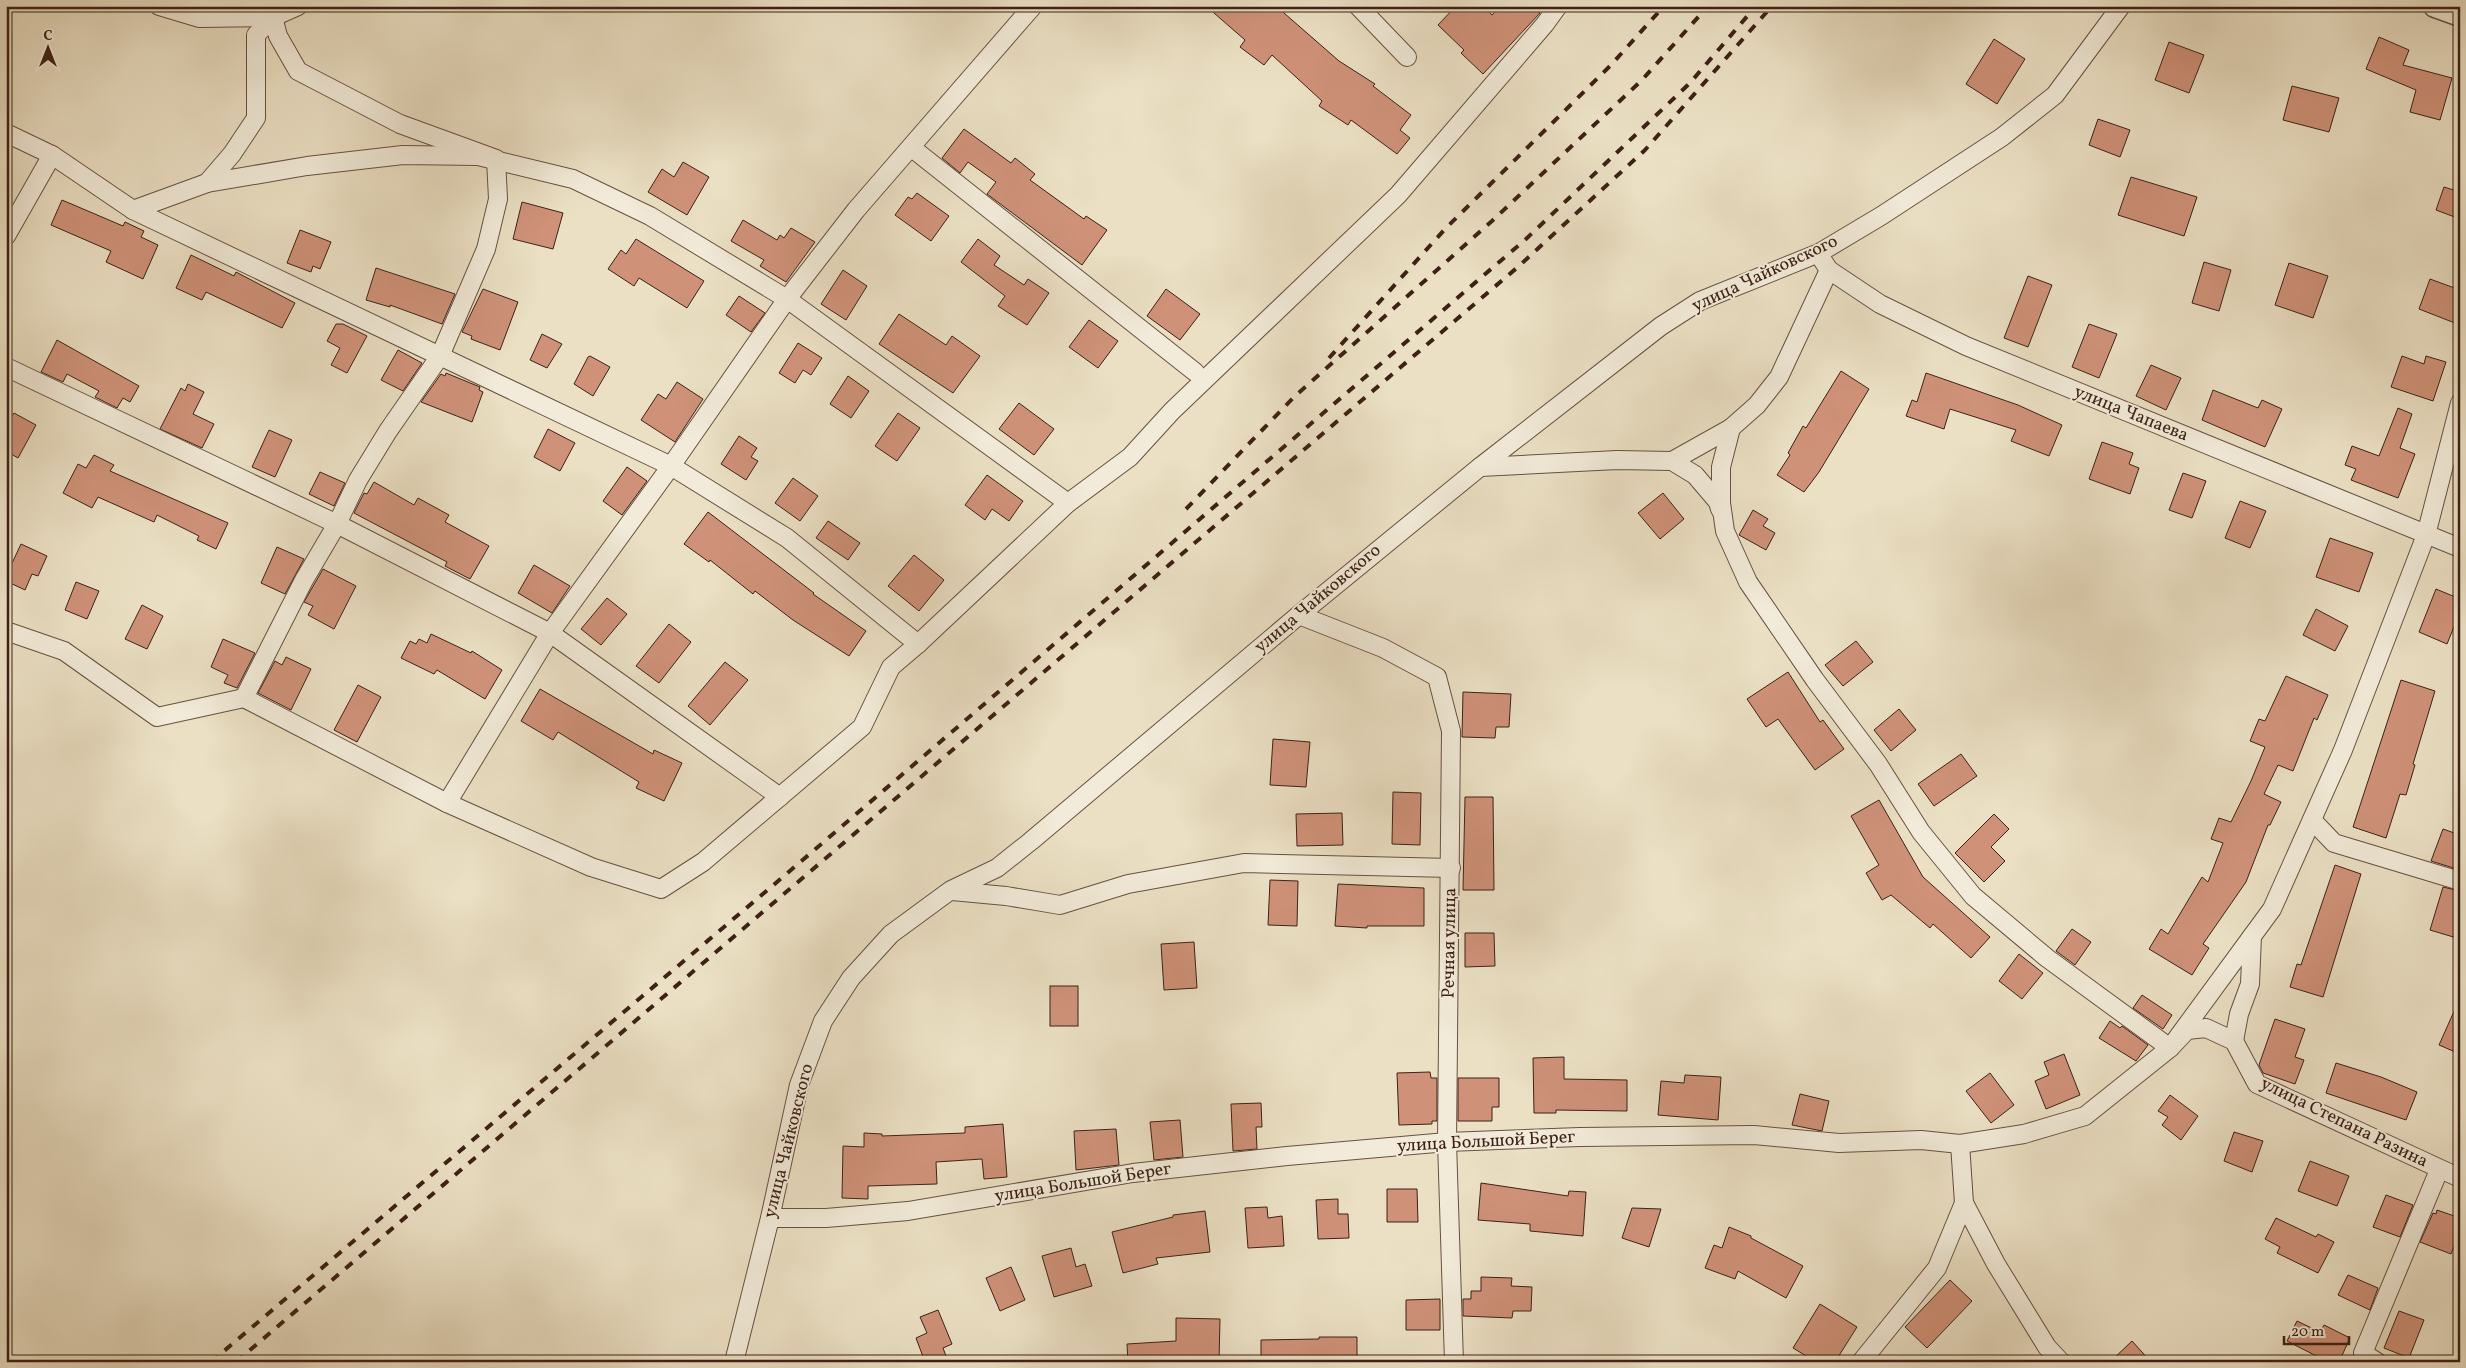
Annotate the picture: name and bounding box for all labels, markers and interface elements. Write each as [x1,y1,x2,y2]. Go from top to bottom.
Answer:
north arrow [22,22,72,72]
text: С [43,27,53,46]
street label: улица Чайковского [1688,229,1842,319]
street label: улица Чапаева [2070,380,2192,448]
street label: улица Чайковского [1249,538,1387,660]
street label: Речная улица [1437,887,1463,999]
street label: улица Чайковского [758,1061,820,1221]
street label: улица Степана Разина [2256,1072,2432,1174]
street label: улица Большой Берег [1396,1125,1576,1159]
street label: улица Большой Берег [993,1157,1173,1209]
scale bar [2284,1313,2348,1345]
text: 20 m [2291,1322,2324,1343]

